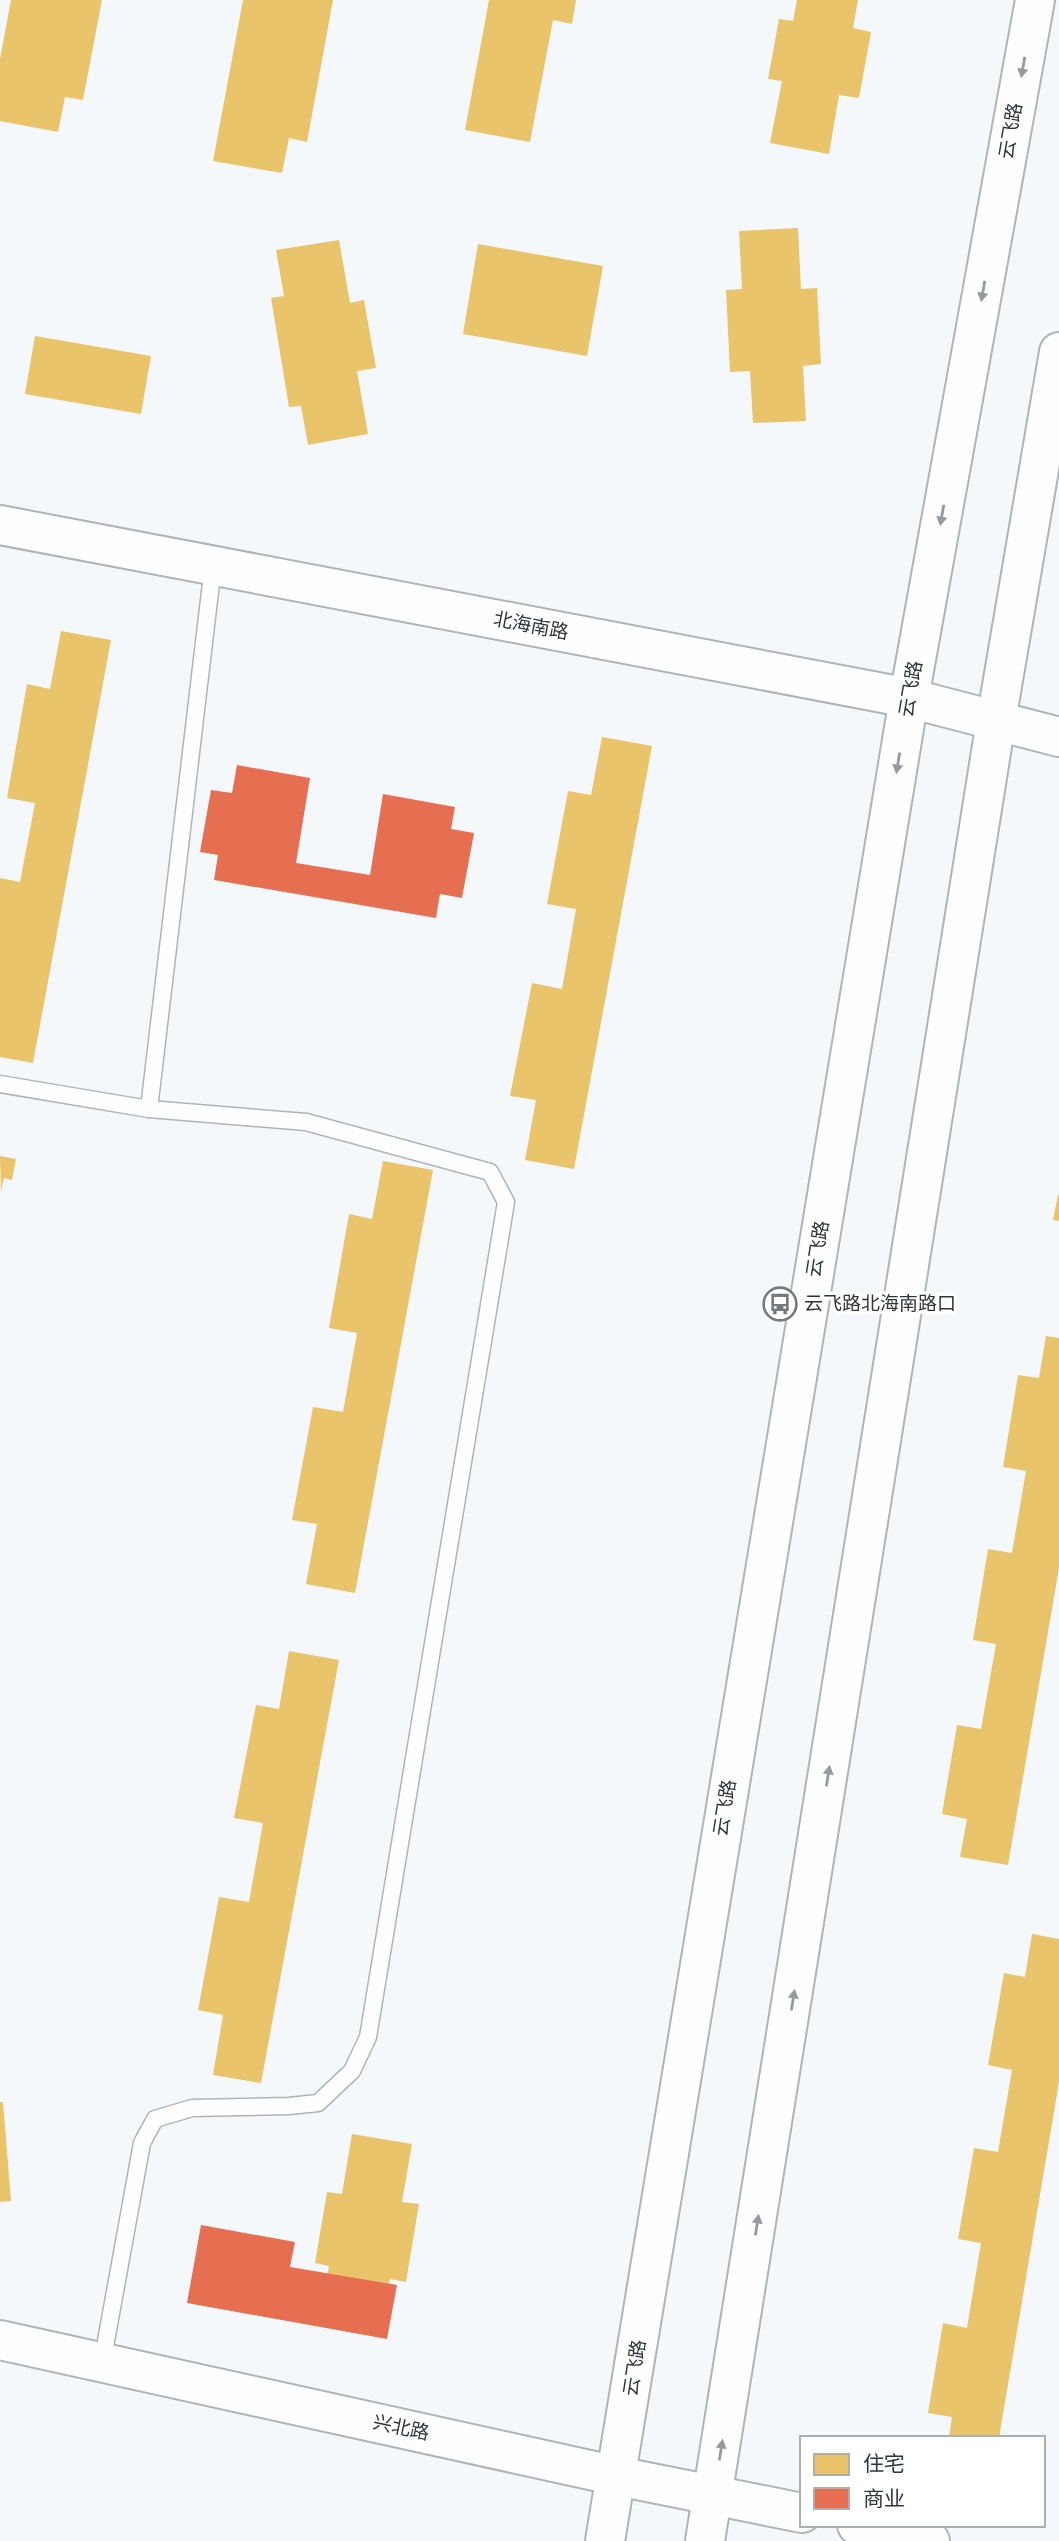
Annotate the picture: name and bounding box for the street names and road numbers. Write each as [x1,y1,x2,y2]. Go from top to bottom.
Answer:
street label: 云飞路 [995,101,1027,161]
street label: 北海南路 [492,608,570,644]
street label: 云飞路 [895,659,927,719]
street label: 云飞路 [803,1219,833,1279]
street label: 云飞路 [710,1778,740,1838]
street label: 云飞路 [620,2338,650,2398]
street label: 兴北路 [371,2411,431,2445]

